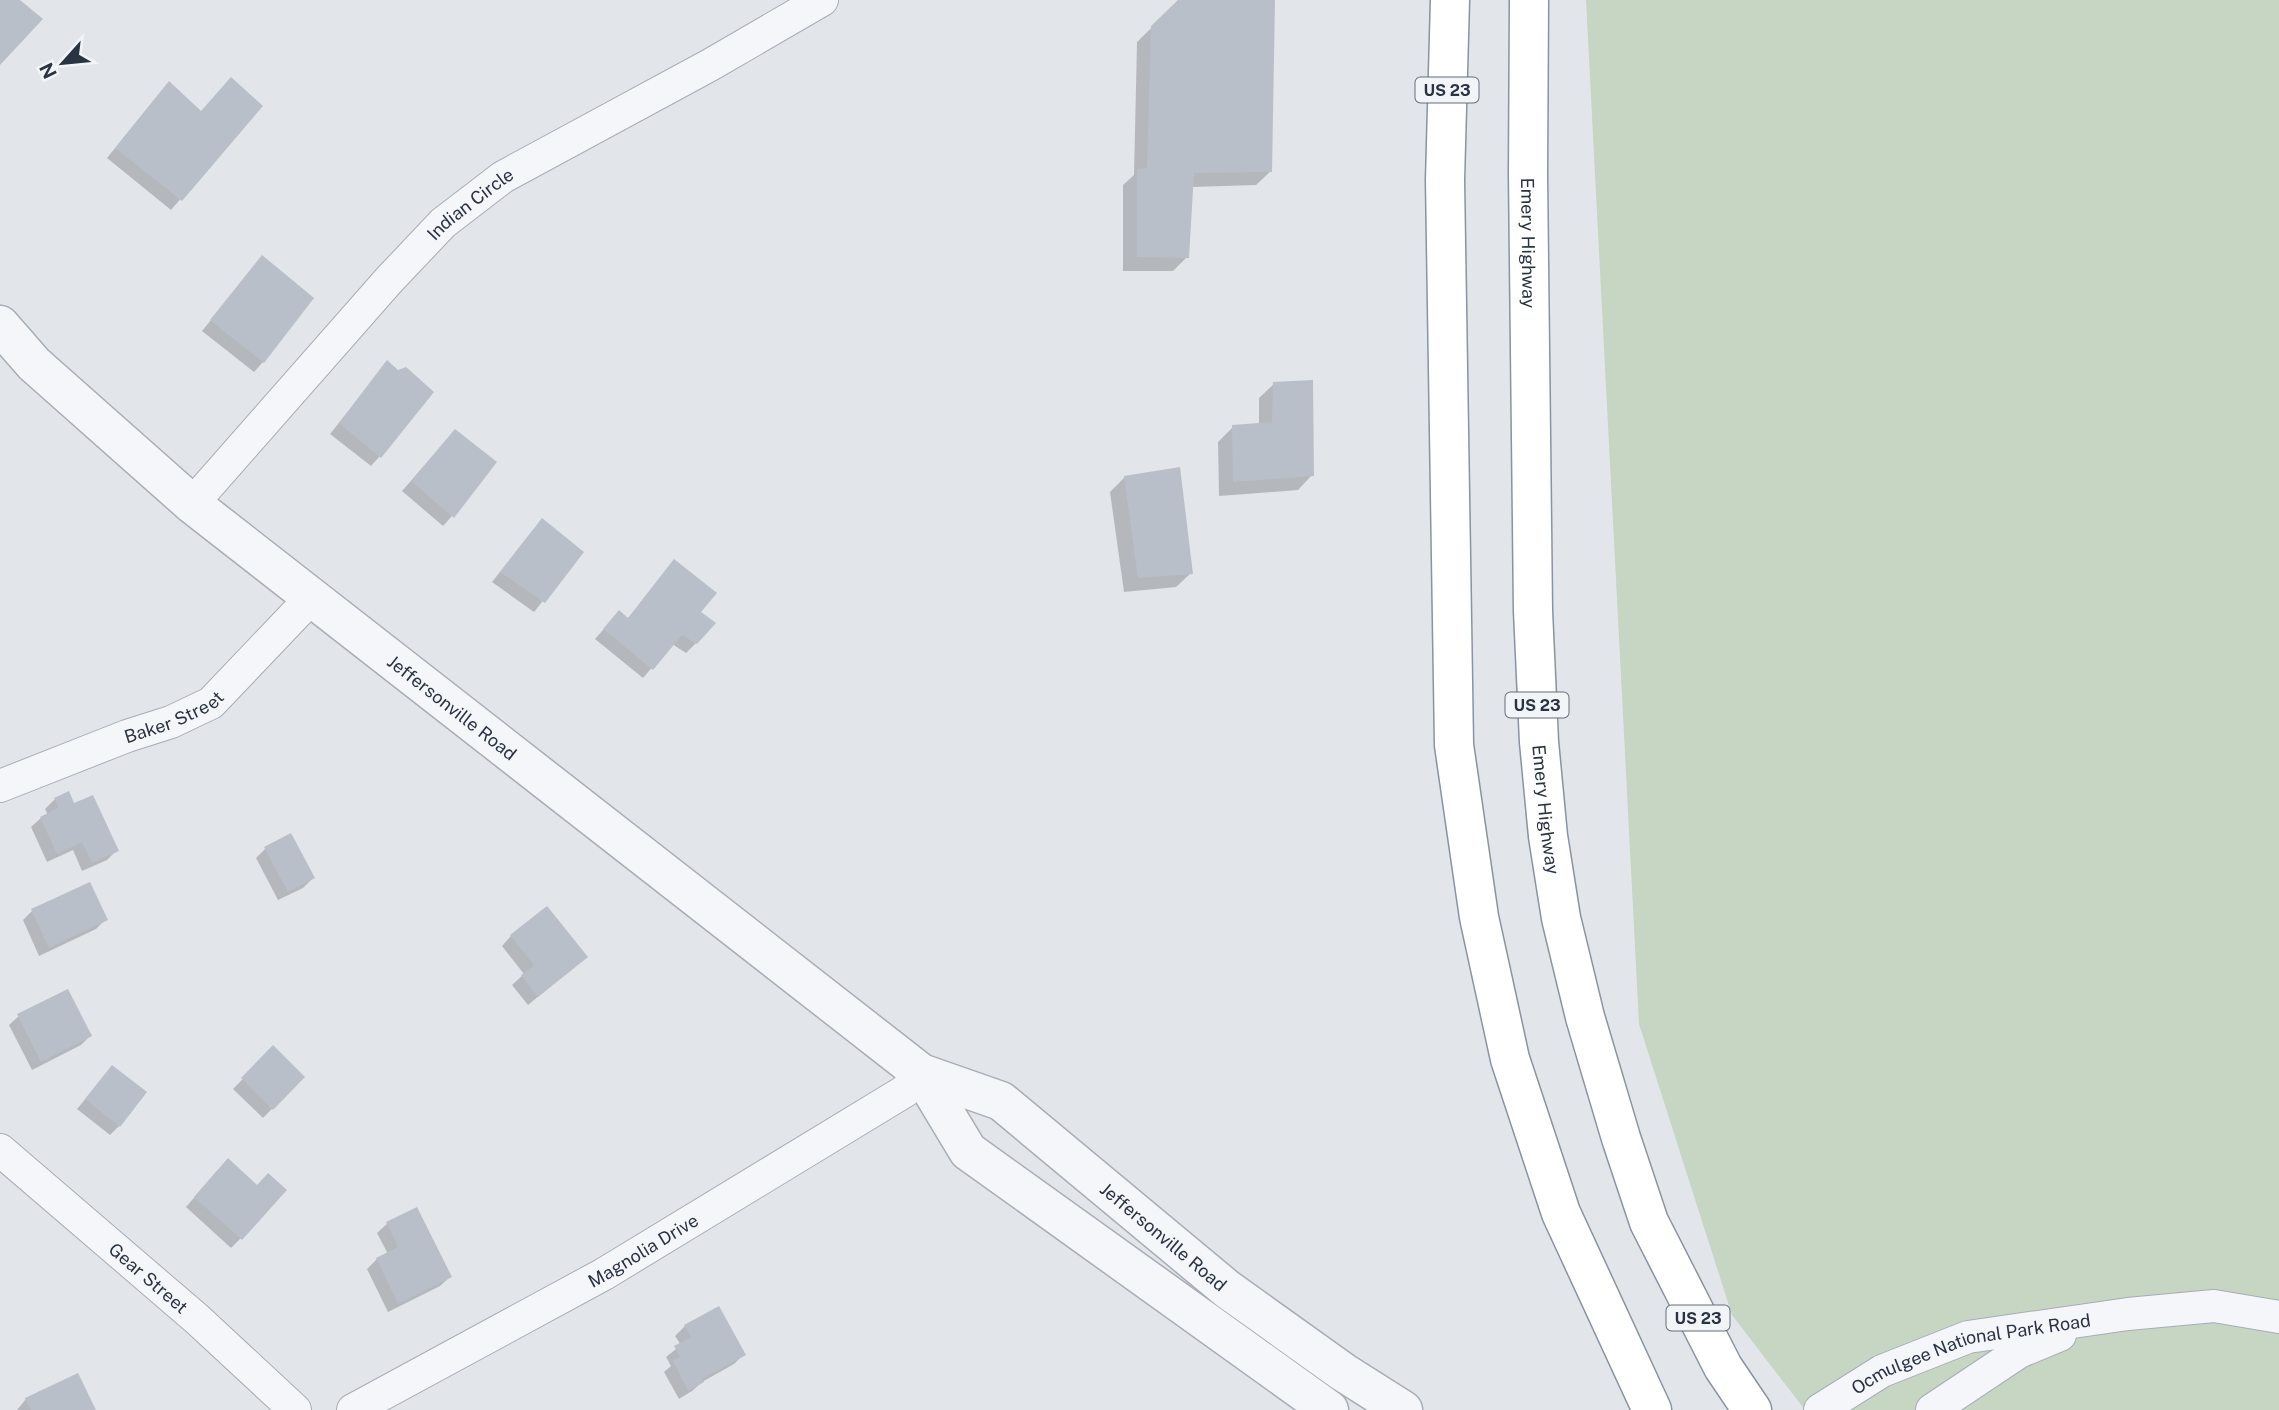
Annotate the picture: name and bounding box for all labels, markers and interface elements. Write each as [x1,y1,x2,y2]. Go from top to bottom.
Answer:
north arrow [28,28,98,98]
text: N [35,59,61,82]
road number: US 23 [1416,78,1478,102]
street label: Indian Circle [422,163,517,244]
street label: Emery Highway [1518,178,1540,309]
street label: Jeffersonville Road [383,650,521,764]
street label: Baker Street [121,686,228,747]
road number: US 23 [1506,692,1568,718]
street label: Emery Highway [1529,744,1564,876]
street label: Jeffersonville Road [1096,1178,1231,1295]
street label: Magnolia Drive [584,1209,702,1291]
street label: Gear Street [105,1238,193,1317]
road number: US 23 [1666,1306,1730,1330]
street label: Ocmulgee National Park Road [1847,1309,2092,1398]

